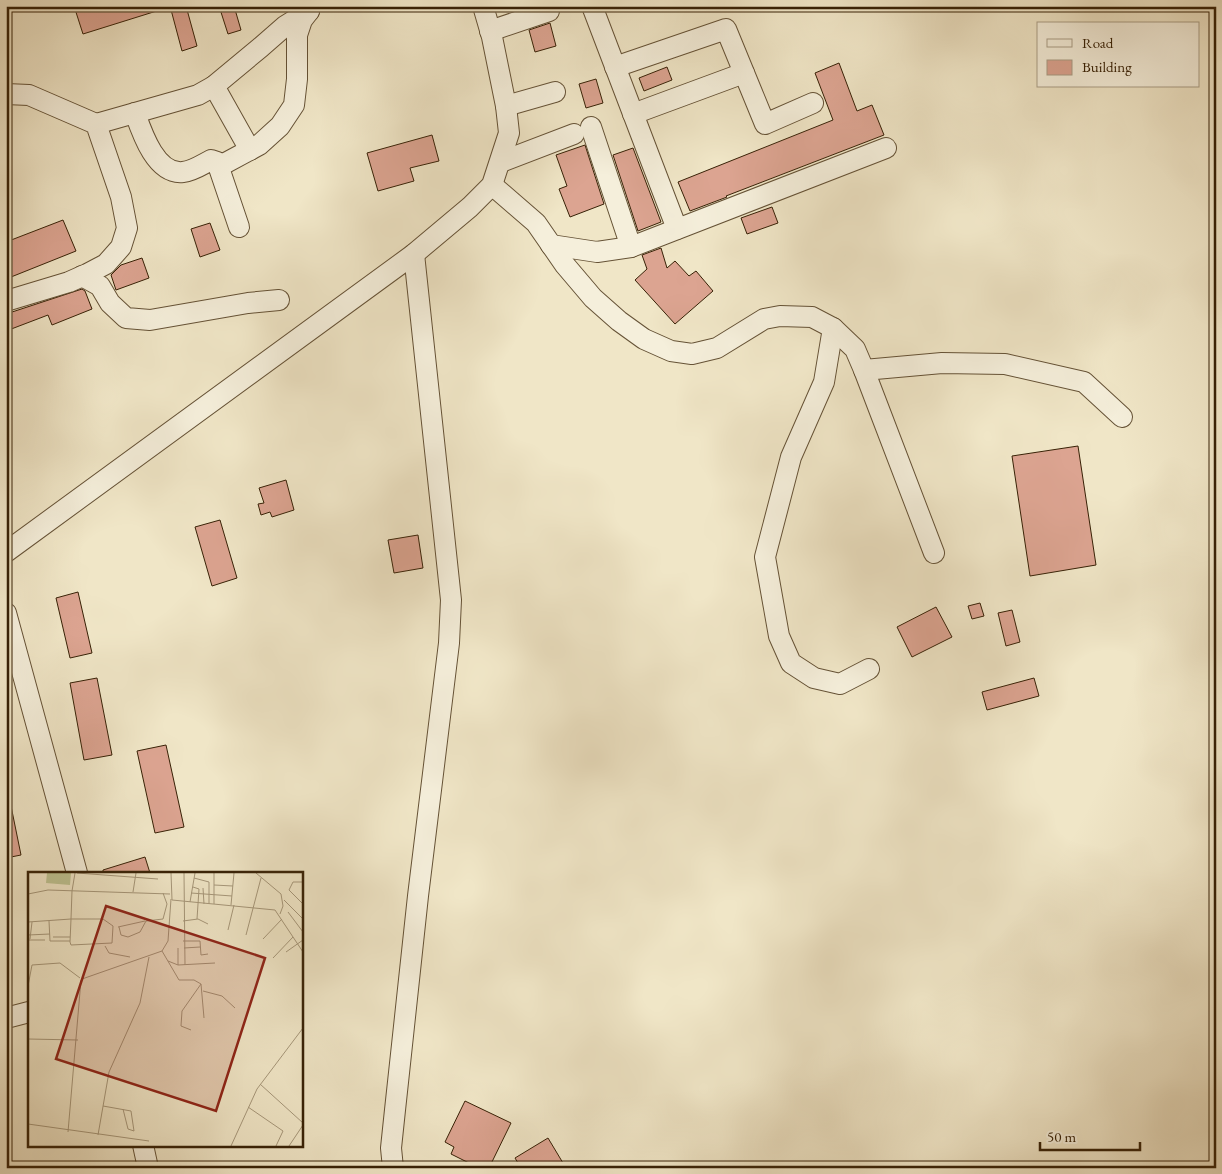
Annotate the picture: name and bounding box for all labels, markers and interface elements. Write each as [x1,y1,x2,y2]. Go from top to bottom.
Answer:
legend [1037,22,1200,88]
text: Road [1082,33,1114,52]
text: Building [1082,57,1132,76]
inset map [28,872,302,1146]
scale bar [1040,1119,1140,1151]
text: 50 m [1047,1127,1076,1146]

